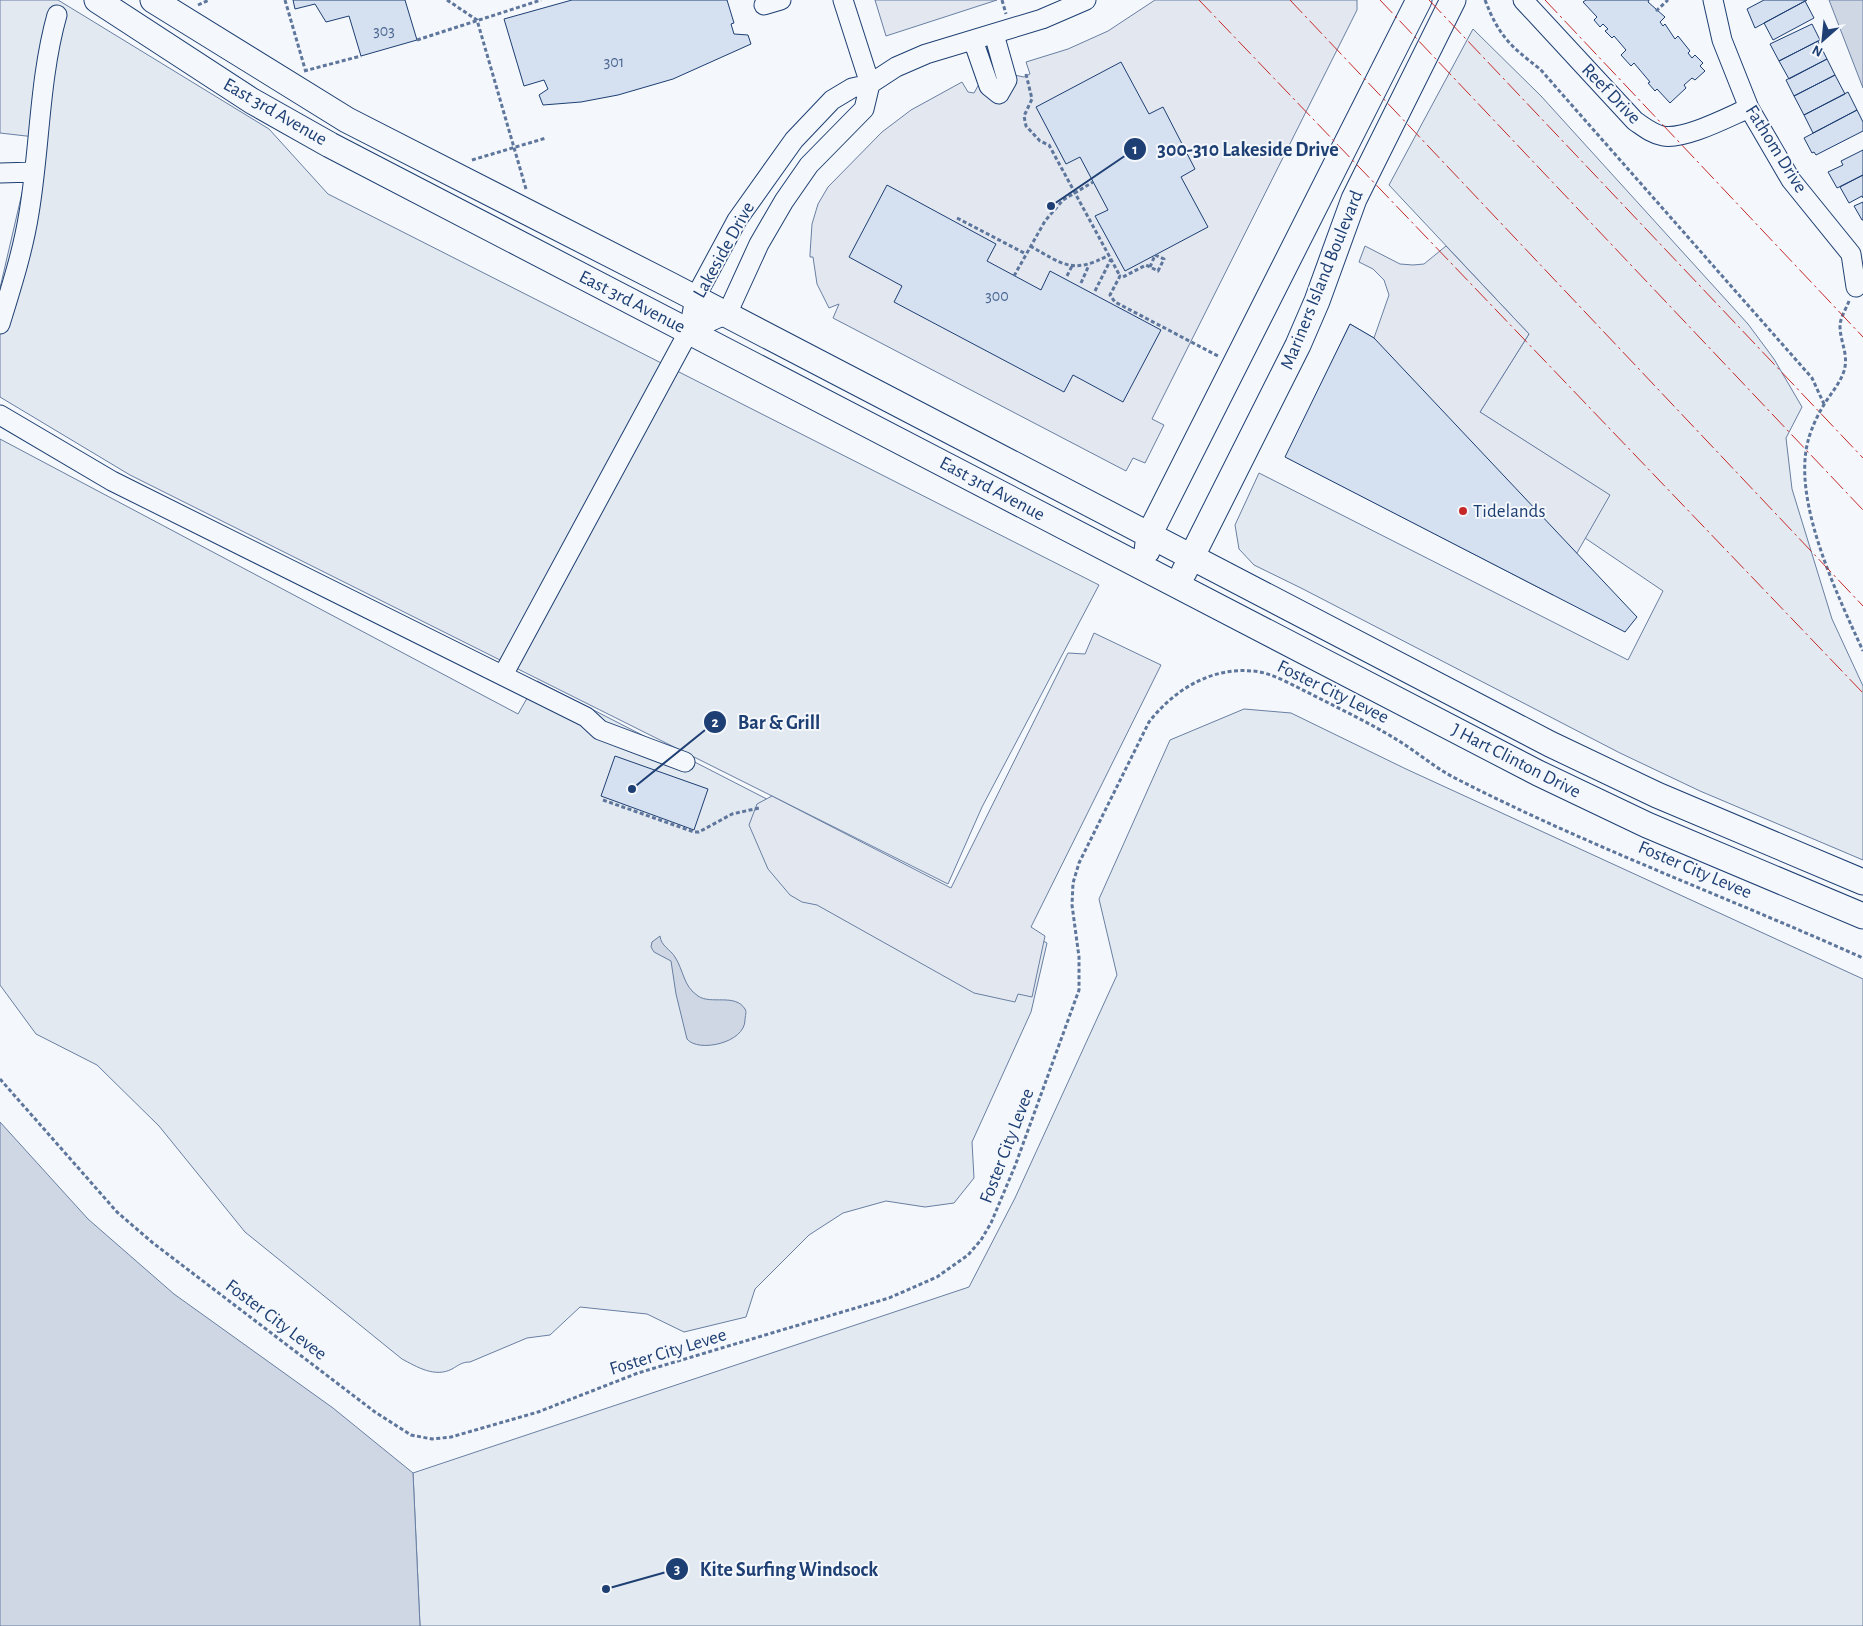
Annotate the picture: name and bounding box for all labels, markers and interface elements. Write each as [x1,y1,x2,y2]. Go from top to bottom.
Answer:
north arrow [1798,15,1848,65]
house number: 303 [373,23,395,39]
text: N [1810,42,1825,59]
house number: 301 [604,54,624,70]
street label: Reef Drive [1578,60,1644,128]
street label: East 3rd Avenue [220,75,330,149]
street label: Fathom Drive [1742,102,1810,196]
callout: 300-310 Lakeside Drive [1122,131,1348,166]
text: 300-310 Lakeside Drive [1157,140,1339,160]
text: 1 [1132,142,1138,157]
street label: Mariners Island Boulevard [1277,187,1367,372]
street label: Lakeside Drive [690,199,758,301]
street label: East 3rd Avenue [576,267,688,337]
house number: 300 [985,288,1009,304]
street label: East 3rd Avenue [936,453,1048,525]
place label: Tidelands [1473,502,1545,521]
marker: Tidelands [1457,505,1469,517]
street label: Foster City Levee [1274,657,1392,727]
callout: Bar & Grill [703,704,830,739]
text: Bar & Grill [738,713,820,733]
text: 2 [711,715,719,730]
street label: J Hart Clinton Drive [1448,720,1584,802]
street label: Foster City Levee [1635,838,1755,902]
street label: Foster City Levee [976,1086,1038,1206]
street label: Foster City Levee [222,1276,330,1364]
street label: Foster City Levee [607,1325,729,1379]
callout: Kite Surfing Windsock [665,1551,888,1586]
text: Kite Surfing Windsock [700,1560,878,1580]
text: 3 [674,1562,680,1577]

